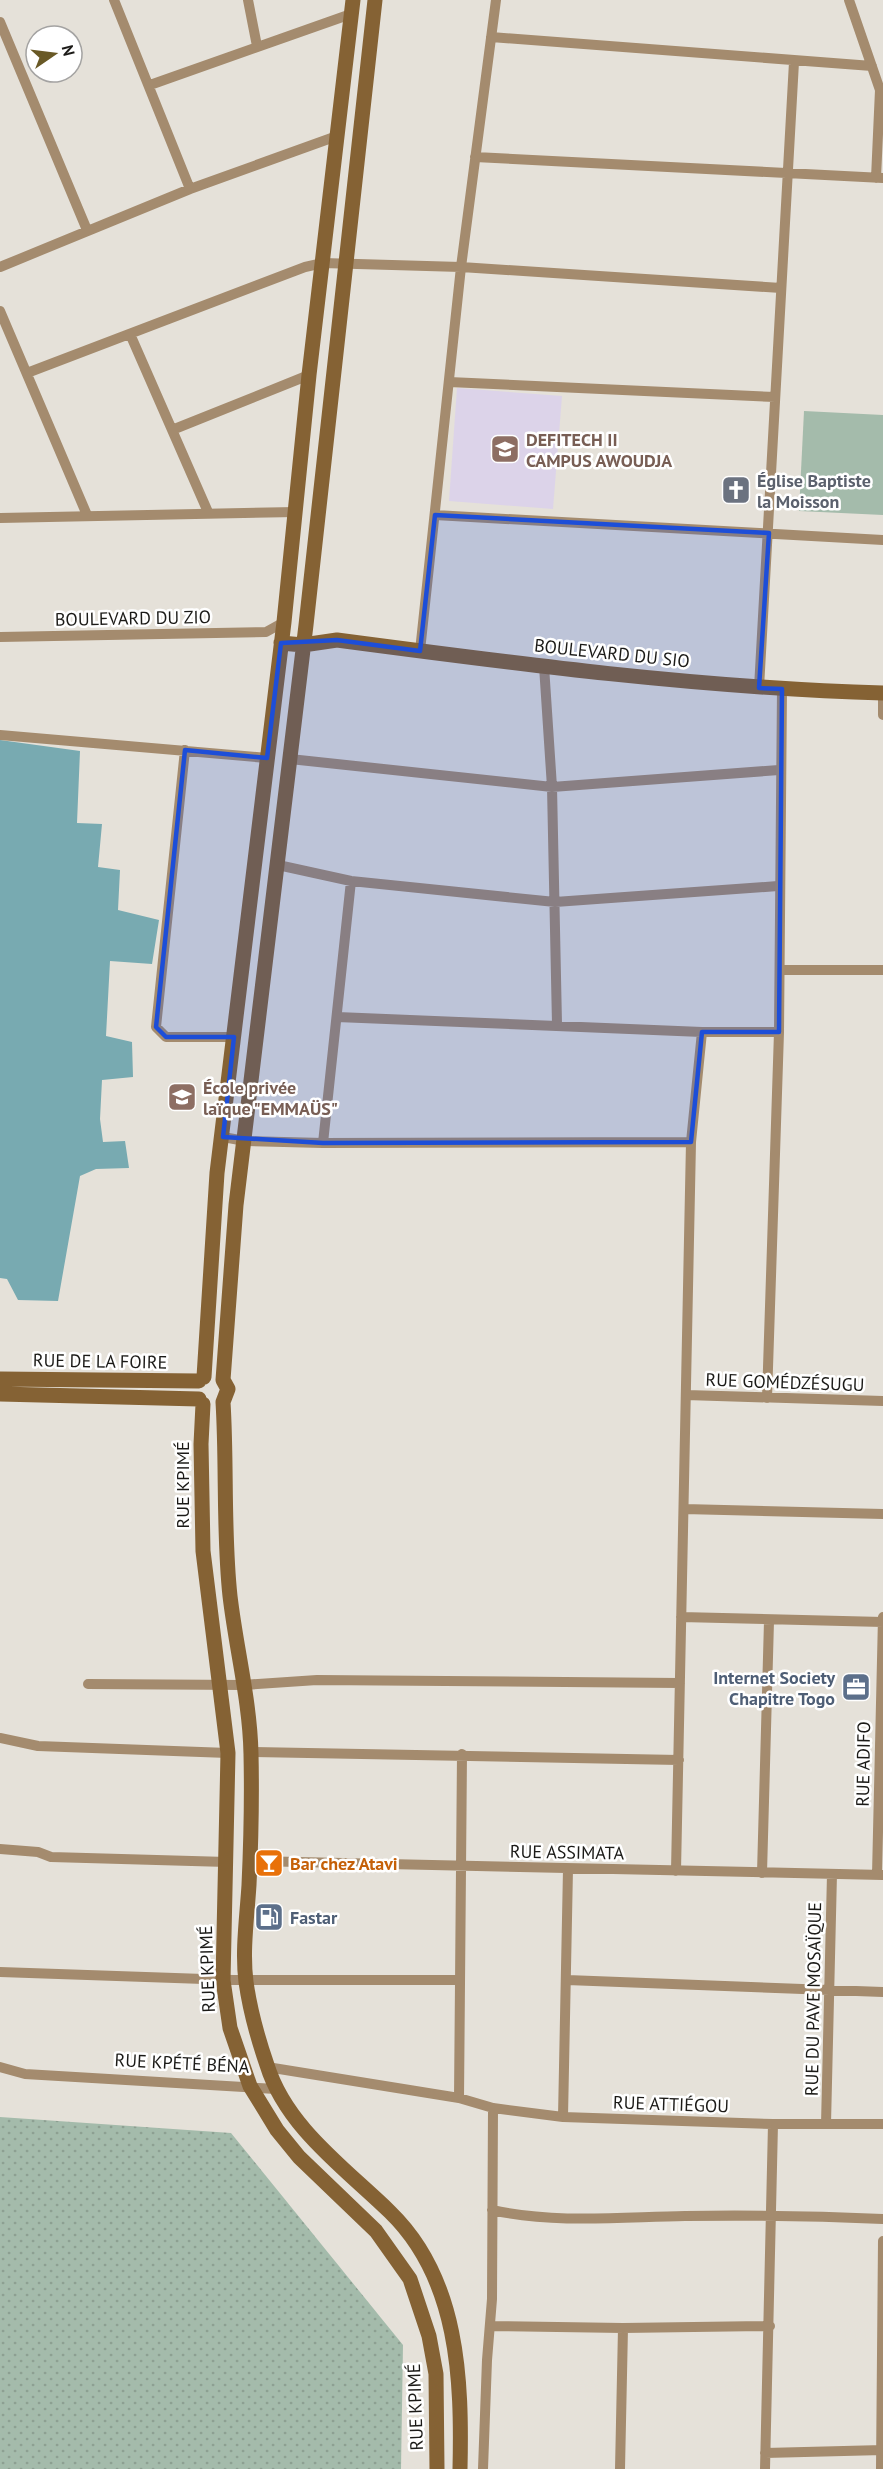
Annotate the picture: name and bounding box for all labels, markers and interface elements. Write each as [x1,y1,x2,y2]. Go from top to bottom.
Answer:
north arrow [24,24,84,84]
text: N [58,43,80,58]
place label: DEFITECH II CAMPUS AWOUDJA [526,428,672,472]
school or university icon: DEFITECH II CAMPUS AWOUDJA [489,433,521,465]
place label: Église Baptiste la Moisson [757,469,871,513]
church icon: Église Baptiste la Moisson [720,474,752,506]
street label: BOULEVARD DU ZIO [55,605,211,631]
street label: BOULEVARD DU SIO [533,633,691,673]
place label: École privée laïque "EMMAÜS" [203,1076,338,1120]
school or university icon: École privée laïque "EMMAÜS" [166,1081,198,1113]
street label: RUE DE LA FOIRE [33,1348,167,1374]
street label: RUE GOMÉDZÉSUGU [705,1368,865,1396]
street label: RUE KPIMÉ [171,1441,194,1529]
place label: Internet Society Chapitre Togo [713,1666,835,1710]
office icon: Internet Society Chapitre Togo [840,1671,872,1703]
street label: RUE ADIFO [851,1721,875,1807]
street label: RUE ASSIMATA [510,1840,625,1865]
bar icon: Bar chez Atavi [253,1847,285,1879]
place label: Bar chez Atavi [290,1852,398,1875]
fuel station icon: Fastar [253,1901,285,1933]
street label: RUE DU PAVE MOSAÏQUE [800,1902,826,2096]
place label: Fastar [290,1906,338,1929]
street label: RUE KPIMÉ [194,1925,220,2013]
street label: RUE KPÉTÉ BÉNA [114,2048,250,2078]
street label: RUE ATTIÉGOU [613,2090,729,2118]
street label: RUE KPIMÉ [402,2363,428,2451]

